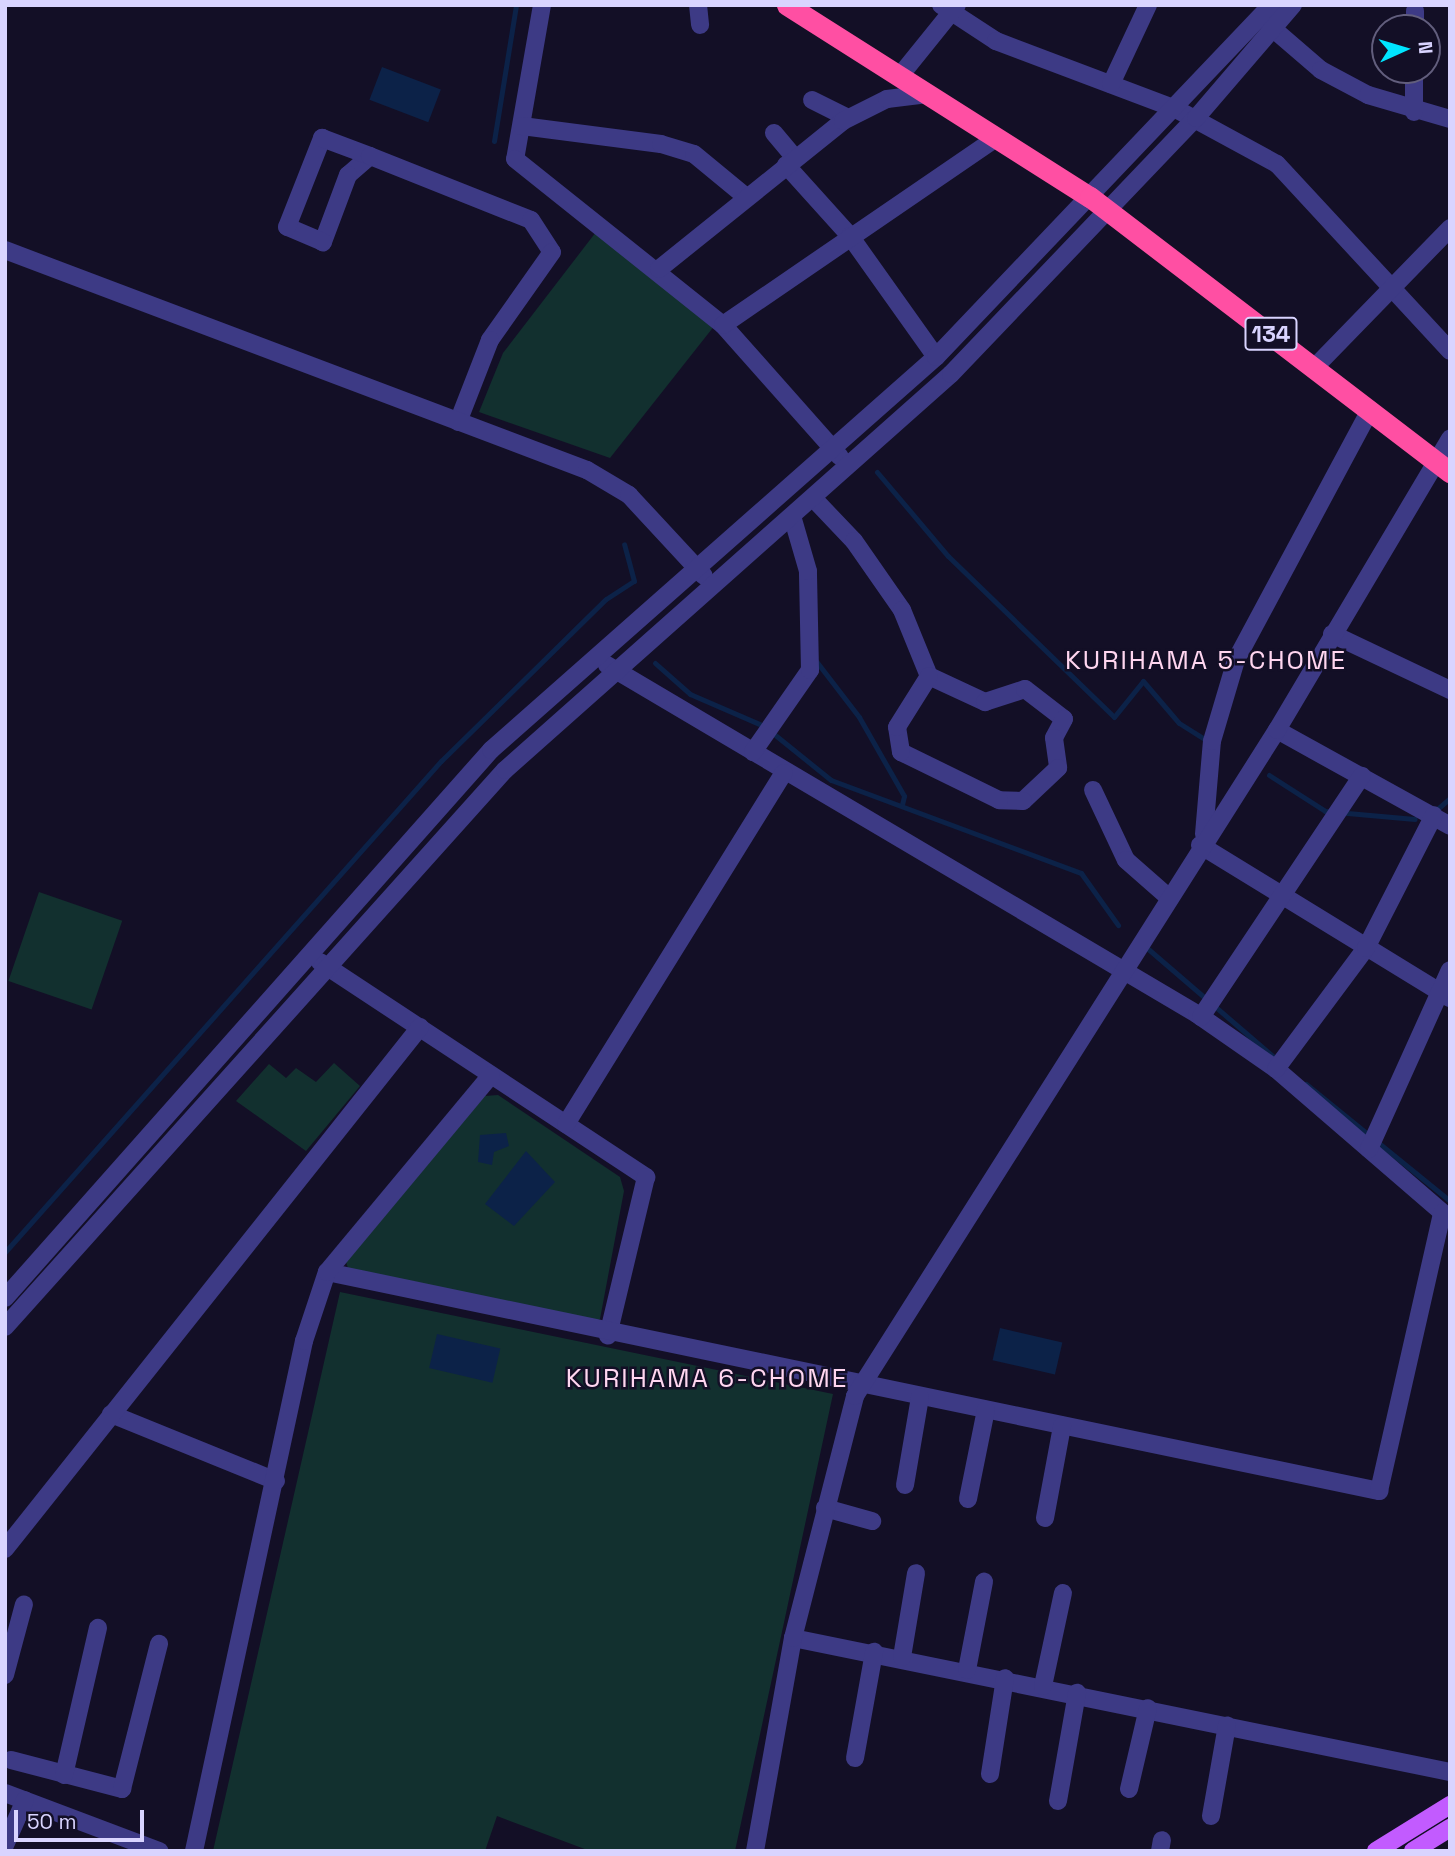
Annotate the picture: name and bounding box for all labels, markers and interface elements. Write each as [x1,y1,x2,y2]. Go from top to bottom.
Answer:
north arrow [1371,14,1441,84]
text: N [1413,40,1438,55]
road number: 134 [1243,314,1299,354]
district label: KURIHAMA 5-CHOME [1067,645,1345,677]
district label: KURIHAMA 6-CHOME [568,1363,846,1395]
scale bar [18,1797,147,1841]
text: 50 m [27,1808,77,1835]

